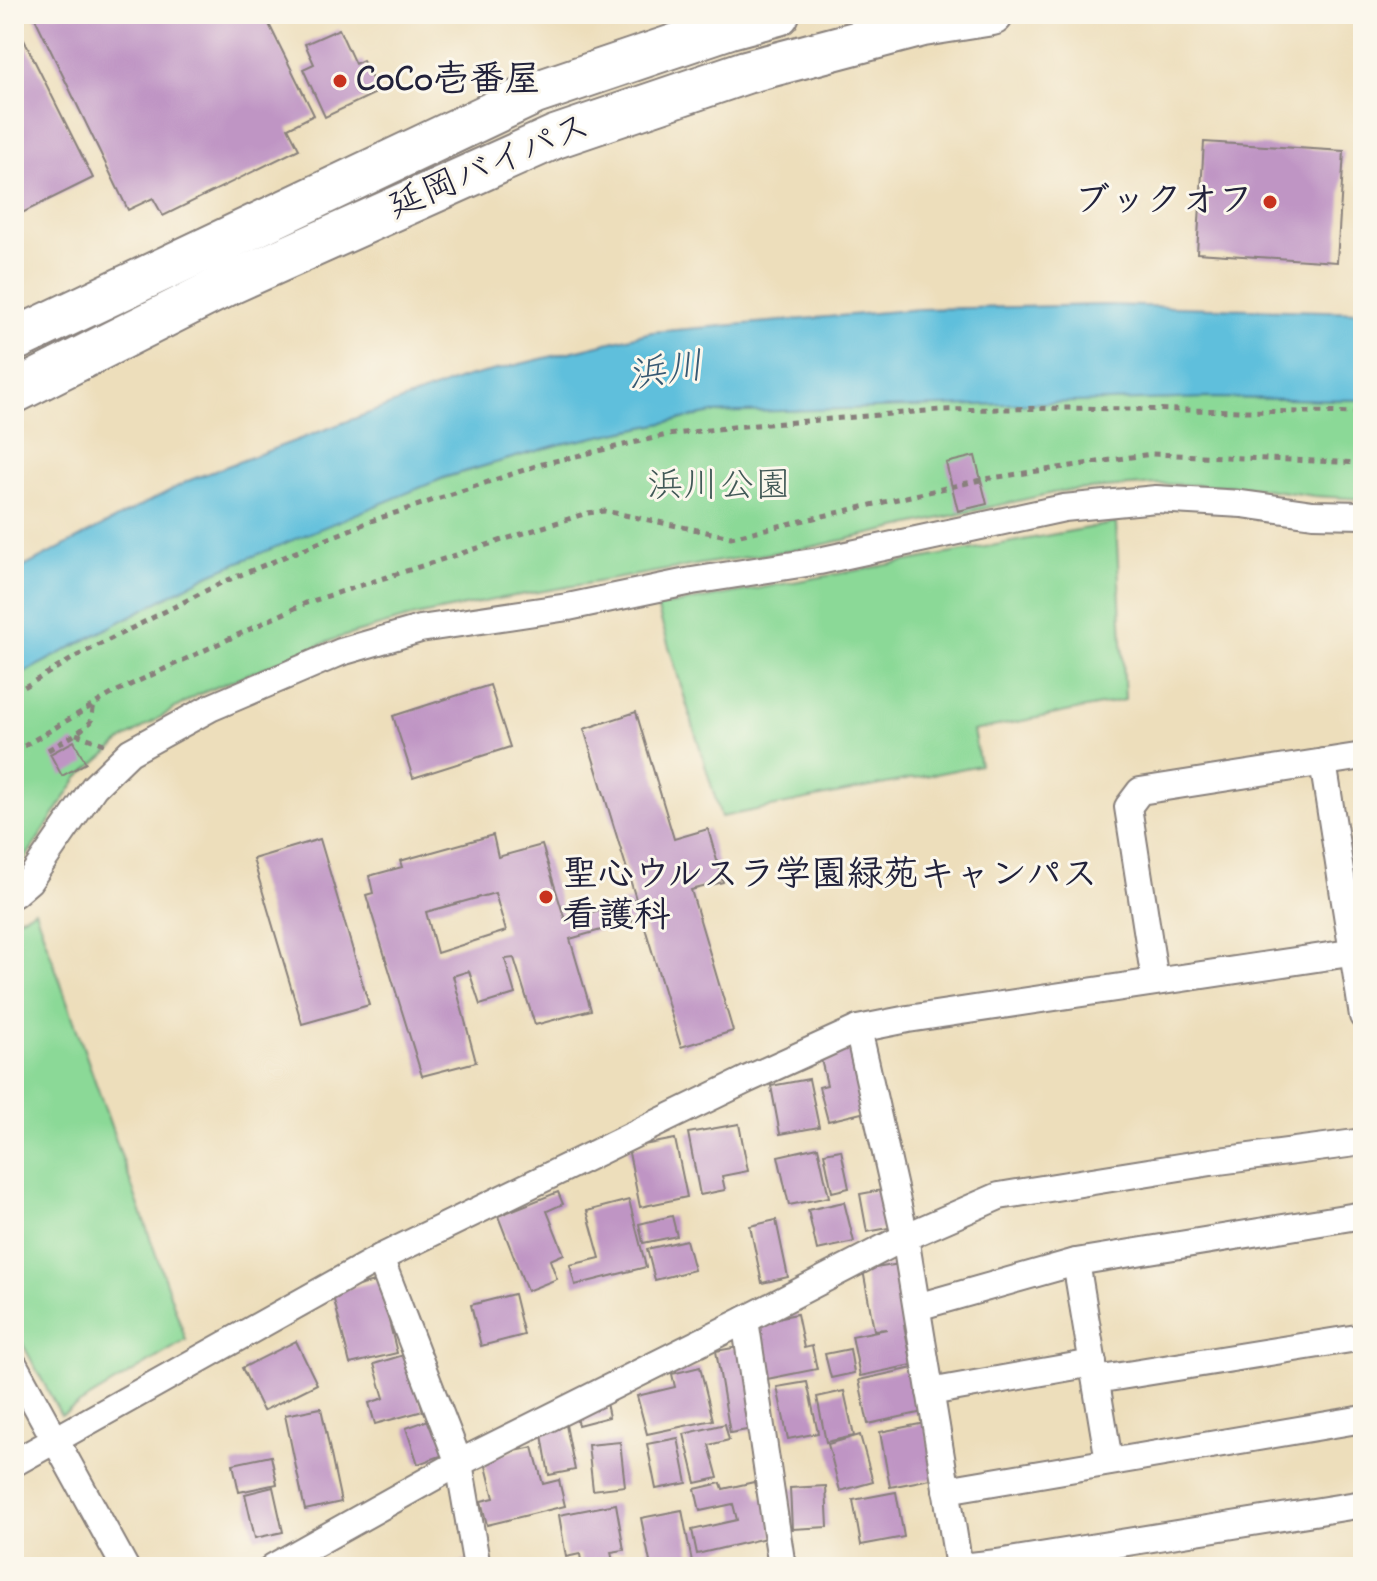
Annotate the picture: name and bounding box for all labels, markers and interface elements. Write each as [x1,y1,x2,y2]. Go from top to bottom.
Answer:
place label: CoCo壱番屋 [356,55,541,108]
marker: CoCo壱番屋 [331,72,349,90]
street label: 延岡バイパス [381,102,599,234]
place label: ブックオフ [1074,176,1254,229]
marker: ブックオフ [1261,193,1279,211]
water label: 浜川 [624,340,708,406]
park label: 浜川公園 [647,461,791,514]
place label: 聖心ウルスラ学園緑苑キャンパス 看護科 [562,850,1098,944]
marker: 聖心ウルスラ学園緑苑キャンパス 看護科 [537,888,555,906]

